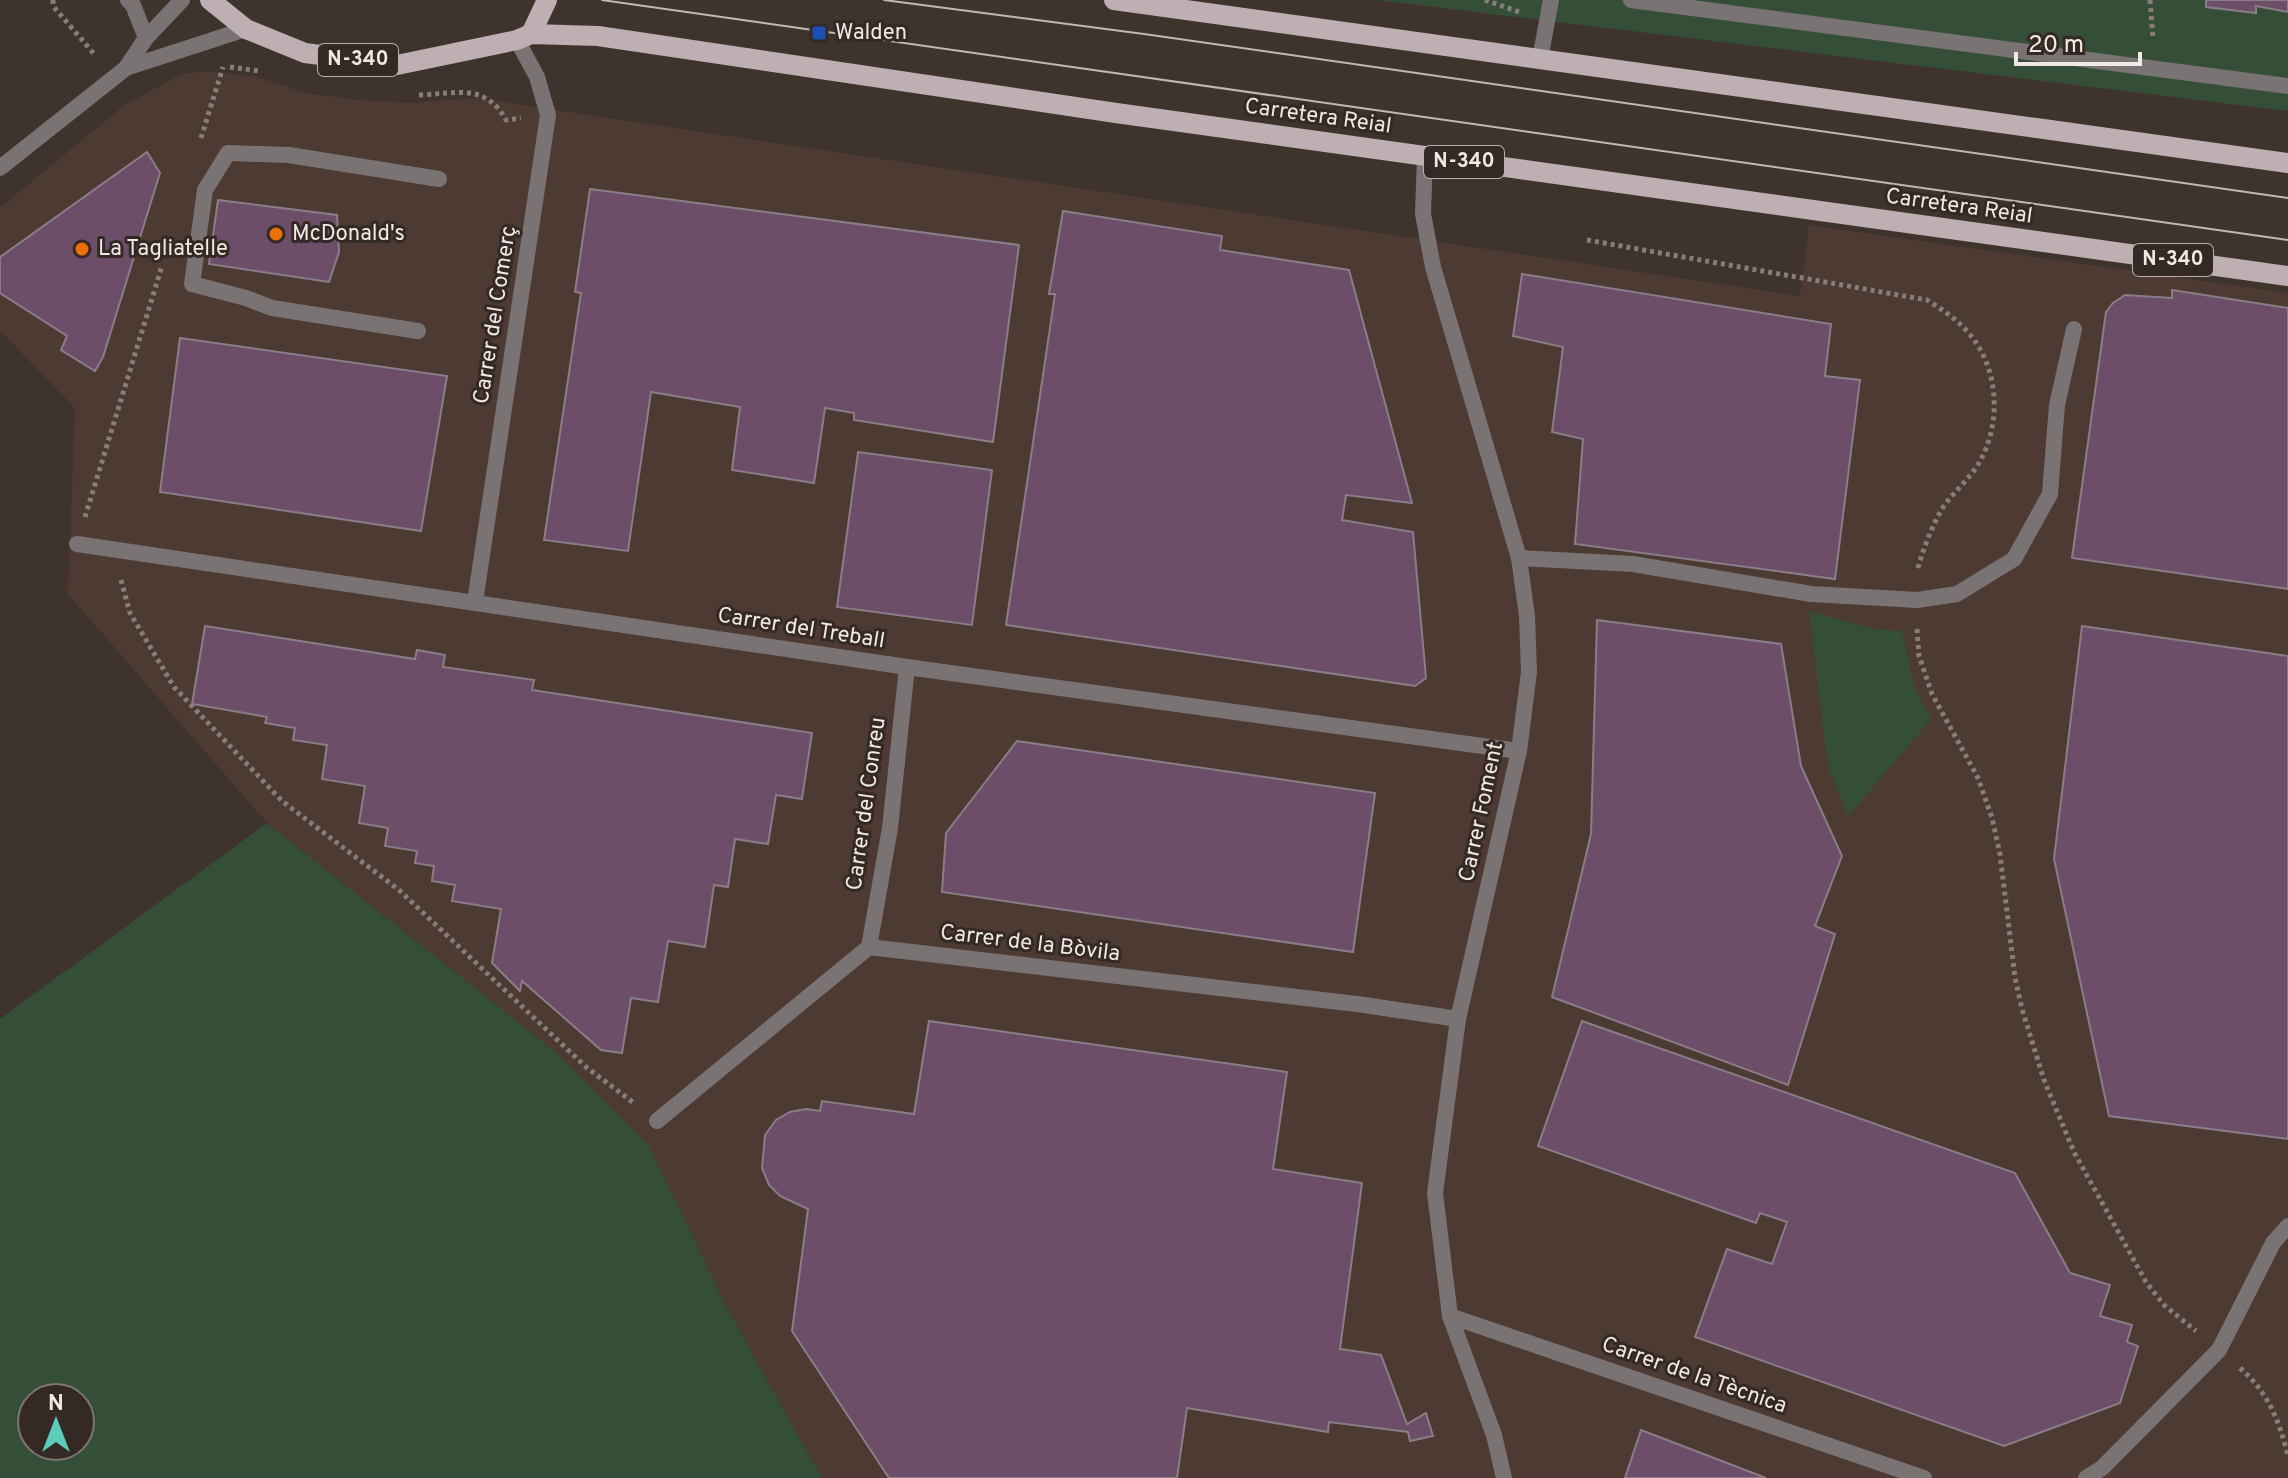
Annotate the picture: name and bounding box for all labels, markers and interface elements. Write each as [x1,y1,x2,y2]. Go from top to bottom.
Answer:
scale bar [2016,16,2140,66]
place label: Walden [835,20,907,47]
marker: Walden [810,24,828,42]
text: 20 m [2028,31,2084,61]
road number: N-340 [318,44,398,76]
street label: Carretera Reial [1243,93,1393,141]
road number: N-340 [1424,146,1504,178]
street label: Carretera Reial [1884,183,2034,231]
place label: McDonald's [292,221,405,248]
street label: Carrer del Comerç [469,224,523,406]
marker: McDonald's [267,225,285,243]
place label: La Tagliatelle [98,236,228,263]
marker: La Tagliatelle [73,240,91,258]
road number: N-340 [2133,244,2213,276]
street label: Carrer del Treball [715,602,887,656]
street label: Carrer del Conreu [841,716,893,892]
street label: Carrer Foment [1454,740,1510,884]
street label: Carrer de la Bòvila [939,920,1121,968]
street label: Carrer de la Tècnica [1598,1332,1790,1420]
north arrow [16,1382,96,1462]
text: N [48,1391,64,1418]

